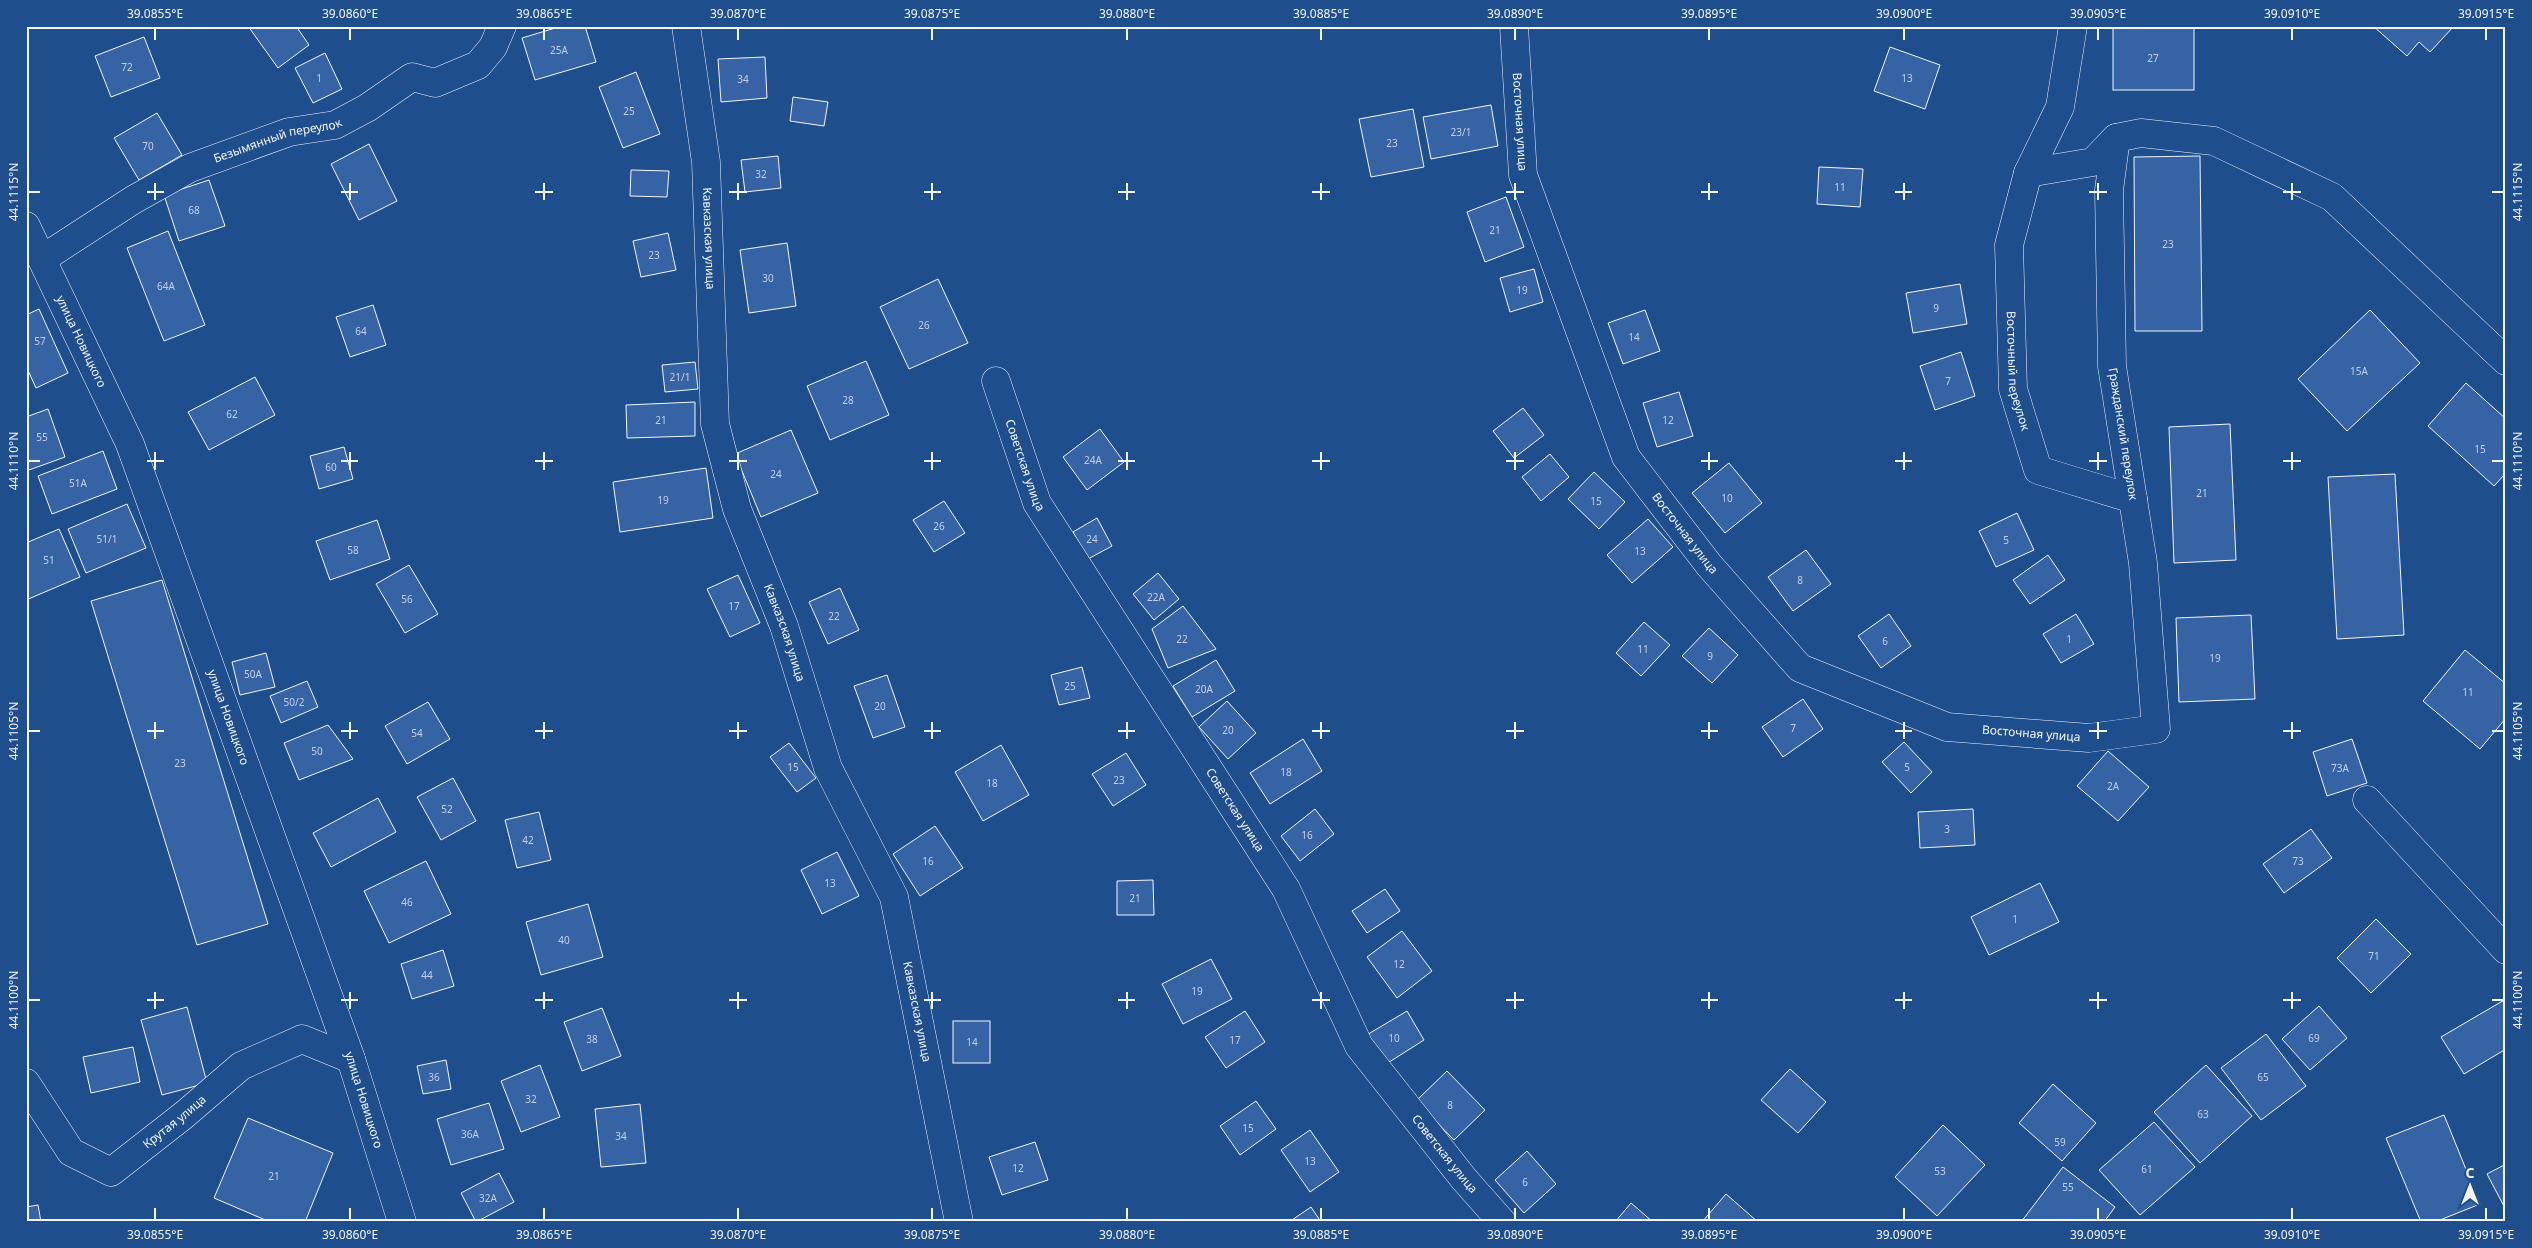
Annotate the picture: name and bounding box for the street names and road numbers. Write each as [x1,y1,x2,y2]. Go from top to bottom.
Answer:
street label: Восточная улица [1509,72,1532,172]
street label: Безымянный переулок [211,114,345,167]
street label: Кавказская улица [699,187,719,290]
street label: улица Новицкого [52,292,111,390]
street label: Восточный переулок [2003,311,2034,433]
street label: Гражданский переулок [2105,367,2142,502]
street label: Советская улица [1001,417,1049,514]
street label: Восточная улица [1648,489,1722,577]
street label: Кавказская улица [760,581,810,683]
street label: улица Новицкого [204,667,254,767]
street label: Восточная улица [1981,721,2081,745]
street label: Советская улица [1202,765,1269,855]
street label: Кавказская улица [899,960,936,1063]
street label: улица Новицкого [341,1049,387,1150]
street label: Крутая улица [139,1091,210,1152]
street label: Советская улица [1408,1111,1482,1197]

